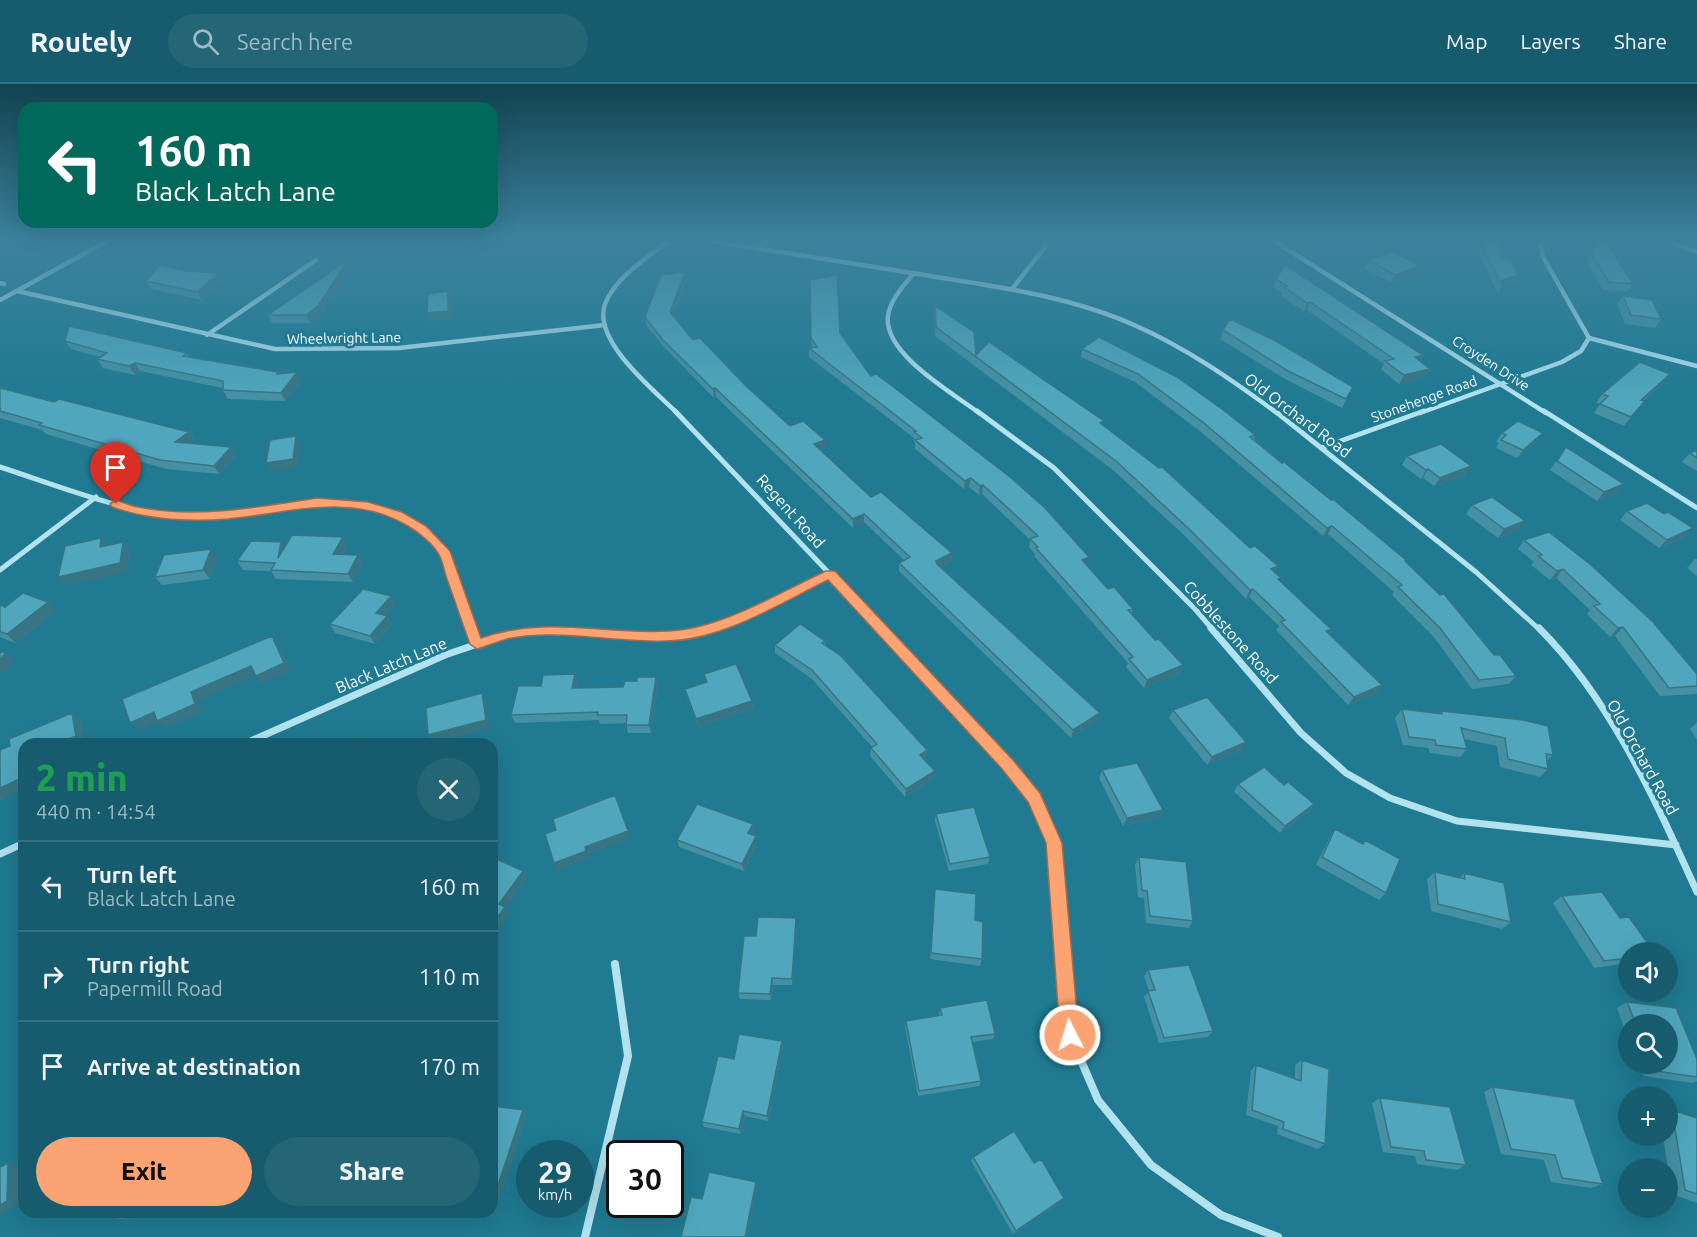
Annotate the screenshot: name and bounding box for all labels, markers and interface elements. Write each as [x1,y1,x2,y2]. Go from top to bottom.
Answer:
search box [168,14,588,68]
icon: search [189,25,222,58]
text: Routely [30,26,132,57]
text: Search here [237,29,353,54]
text: Map [1446,29,1487,53]
text: Layers [1520,29,1581,53]
text: Share [1614,29,1667,53]
icon: left [36,126,114,204]
text: 160 m [135,127,252,174]
text: Black Latch Lane [135,176,336,206]
street label: Wheelwright Lane [287,329,401,347]
street label: Croyden Drive [1449,332,1533,394]
street label: Old Orchard Road [1241,369,1355,461]
street label: Stonehenge Road [1369,372,1479,426]
pin [90,442,141,504]
icon: arrive [99,451,132,484]
street label: Regent Road [753,471,829,551]
street label: Cobblestone Road [1180,577,1282,687]
street label: Black Latch Lane [333,633,449,697]
street label: Old Orchard Road [1604,696,1682,818]
text: 2 min [36,757,128,798]
button: close [417,758,480,821]
text: 440 m · 14:54 [36,800,156,823]
text: Turn left [87,862,177,887]
icon: left [36,870,69,903]
text: 160 m [419,874,480,899]
text: Black Latch Lane [87,887,236,910]
map controls [1618,942,1678,1218]
button: sound [1618,942,1678,1002]
text: Turn right [87,952,189,977]
icon: right [36,960,69,993]
text: 110 m [419,964,480,989]
text: Papermill Road [87,977,223,1000]
position arrow [1038,1003,1102,1067]
button: search [1618,1014,1678,1074]
icon: arrive [36,1050,69,1083]
text: Arrive at destination [87,1054,301,1079]
text: 170 m [419,1054,480,1079]
button: + [1618,1086,1678,1146]
button: Exit [36,1137,252,1206]
button: Share [264,1137,480,1206]
speed limit sign: 30 [606,1140,684,1218]
text: 29 [538,1155,572,1189]
button: − [1618,1158,1678,1218]
text: km/h [538,1186,572,1203]

